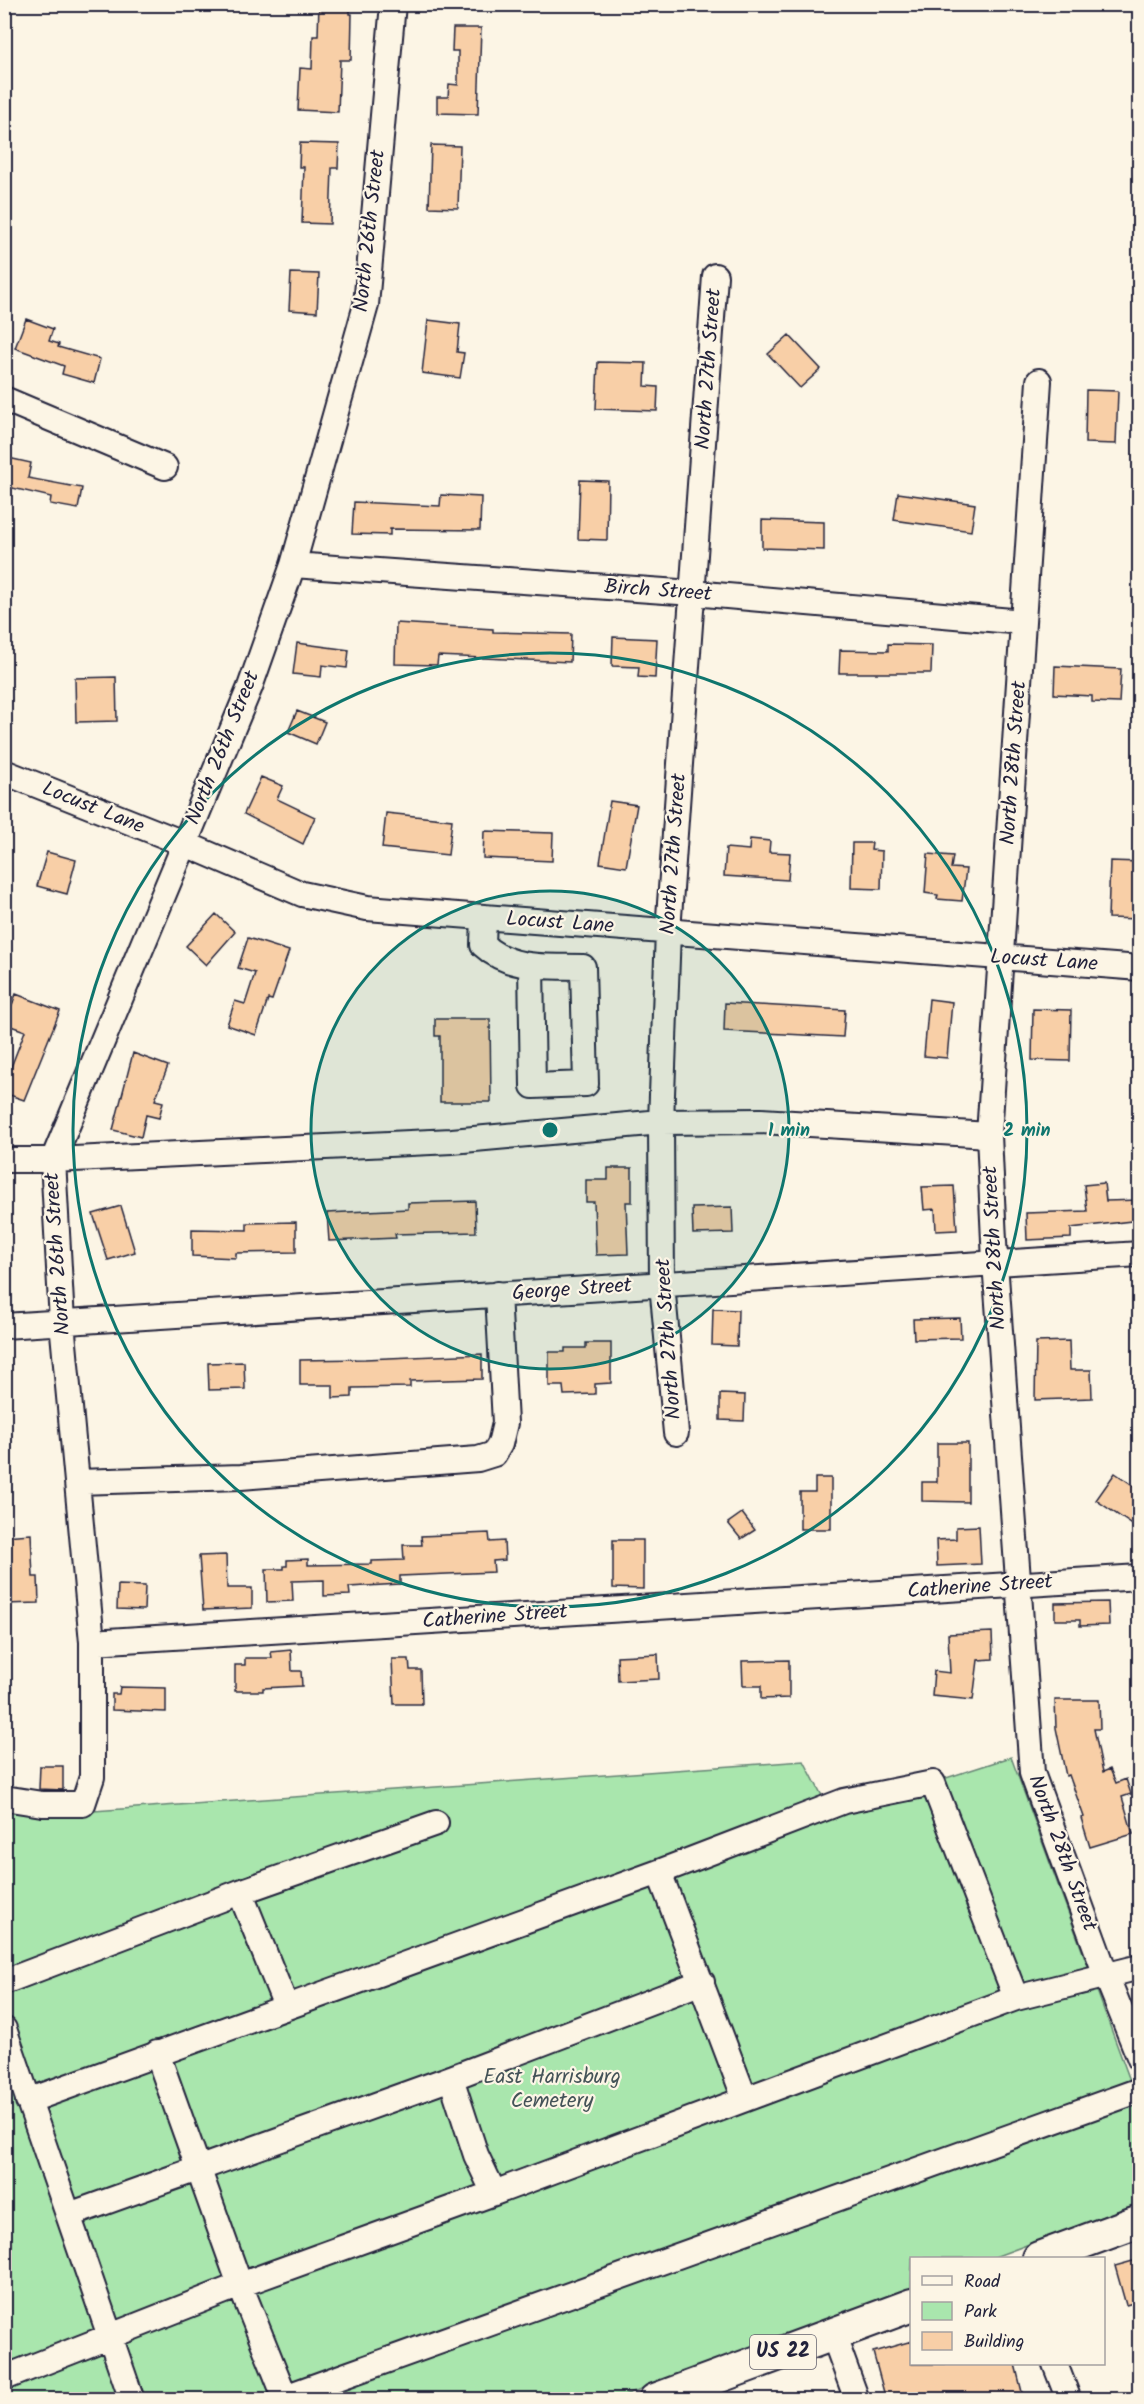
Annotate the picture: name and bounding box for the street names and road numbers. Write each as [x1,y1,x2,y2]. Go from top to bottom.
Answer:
street label: North 26th Street [345,147,395,314]
street label: North 27th Street [687,286,731,451]
street label: Birch Street [603,571,714,611]
street label: North 26th Street [177,665,269,830]
street label: North 28th Street [992,679,1036,846]
street label: North 27th Street [652,771,696,936]
street label: Locust Lane [37,772,150,844]
street label: Locust Lane [505,903,615,943]
street label: Locust Lane [989,941,1099,981]
street label: North 28th Street [974,1164,1016,1331]
street label: North 26th Street [36,1170,80,1337]
street label: North 27th Street [647,1256,691,1421]
street label: George Street [511,1269,634,1311]
street label: Catherine Street [906,1565,1055,1609]
street label: Catherine Street [421,1595,570,1639]
street label: North 28th Street [1018,1770,1106,1937]
road number: US 22 [750,2335,816,2369]

